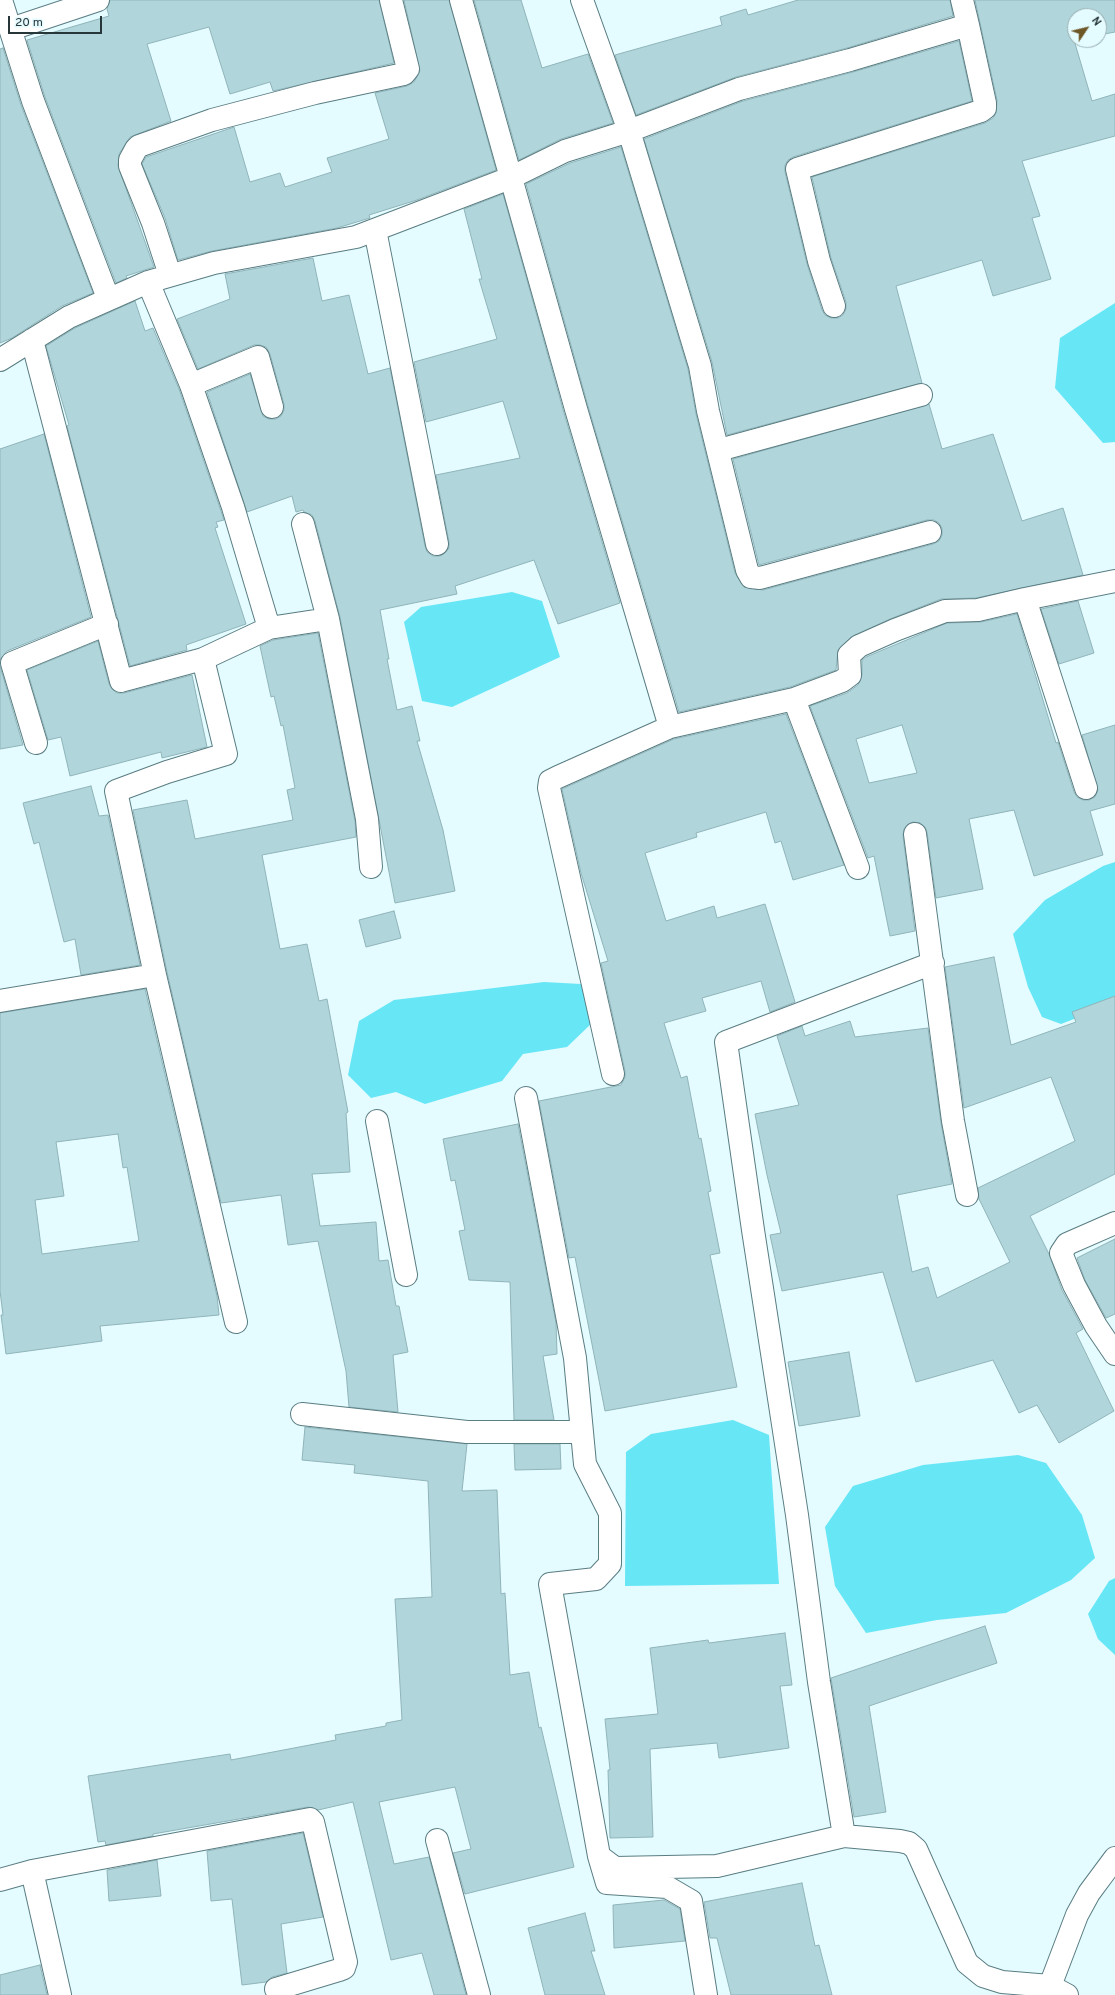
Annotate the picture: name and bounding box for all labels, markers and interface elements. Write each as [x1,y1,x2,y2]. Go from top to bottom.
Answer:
scale bar [10,8,104,34]
north arrow [1067,8,1107,48]
text: N [1088,14,1104,29]
text: 20 m [15,15,43,31]

